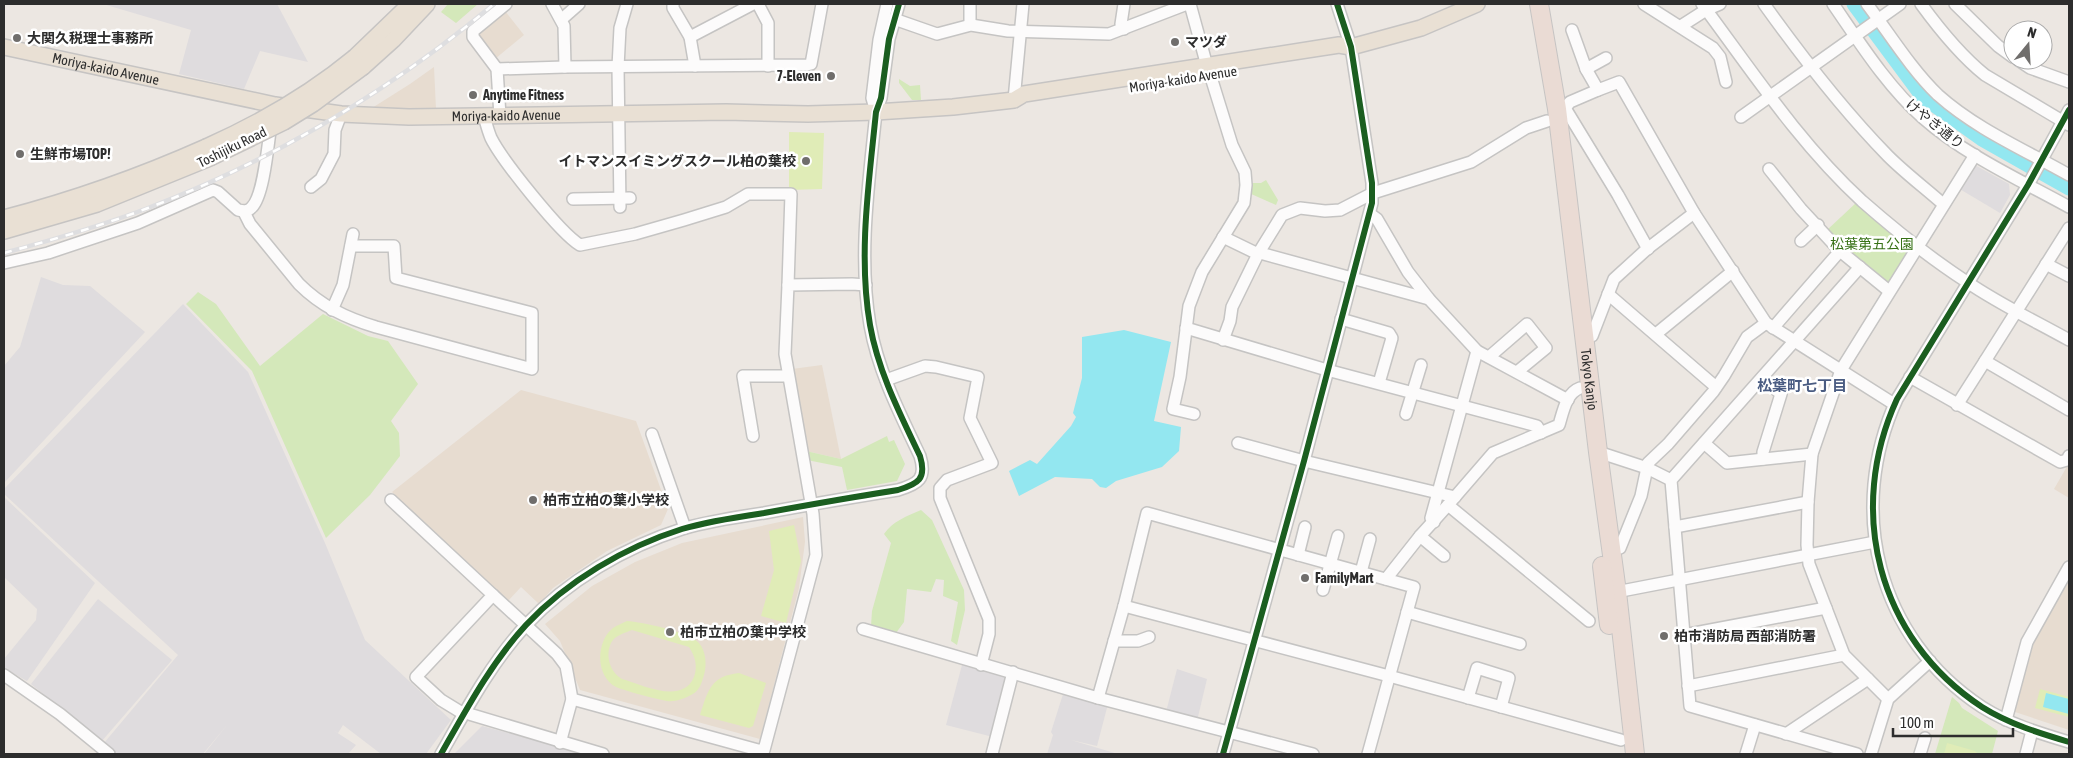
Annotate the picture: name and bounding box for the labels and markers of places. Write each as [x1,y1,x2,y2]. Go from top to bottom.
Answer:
place label: 大関久税理士事務所 [27,30,153,46]
marker: 大関久税理士事務所 [11,32,23,44]
place label: マツダ [1185,34,1227,50]
marker: マツダ [1169,36,1181,48]
place label: 7-Eleven [776,68,821,84]
marker: 7-Eleven [825,70,837,82]
place label: Anytime Fitness [482,87,564,103]
marker: Anytime Fitness [467,89,479,101]
place label: 生鮮市場TOP! [30,146,111,162]
marker: 生鮮市場TOP! [14,148,26,160]
place label: イトマンスイミングスクール柏の葉校 [558,153,796,169]
marker: イトマンスイミングスクール柏の葉校 [800,155,812,167]
place label: 柏市立柏の葉小学校 [543,492,669,508]
marker: 柏市立柏の葉小学校 [527,494,539,506]
place label: FamilyMart [1315,570,1373,586]
marker: FamilyMart [1299,572,1311,584]
place label: 柏市立柏の葉中学校 [680,624,806,640]
marker: 柏市立柏の葉中学校 [664,626,676,638]
place label: 柏市消防局 西部消防署 [1674,628,1816,644]
marker: 柏市消防局 西部消防署 [1658,630,1670,642]

